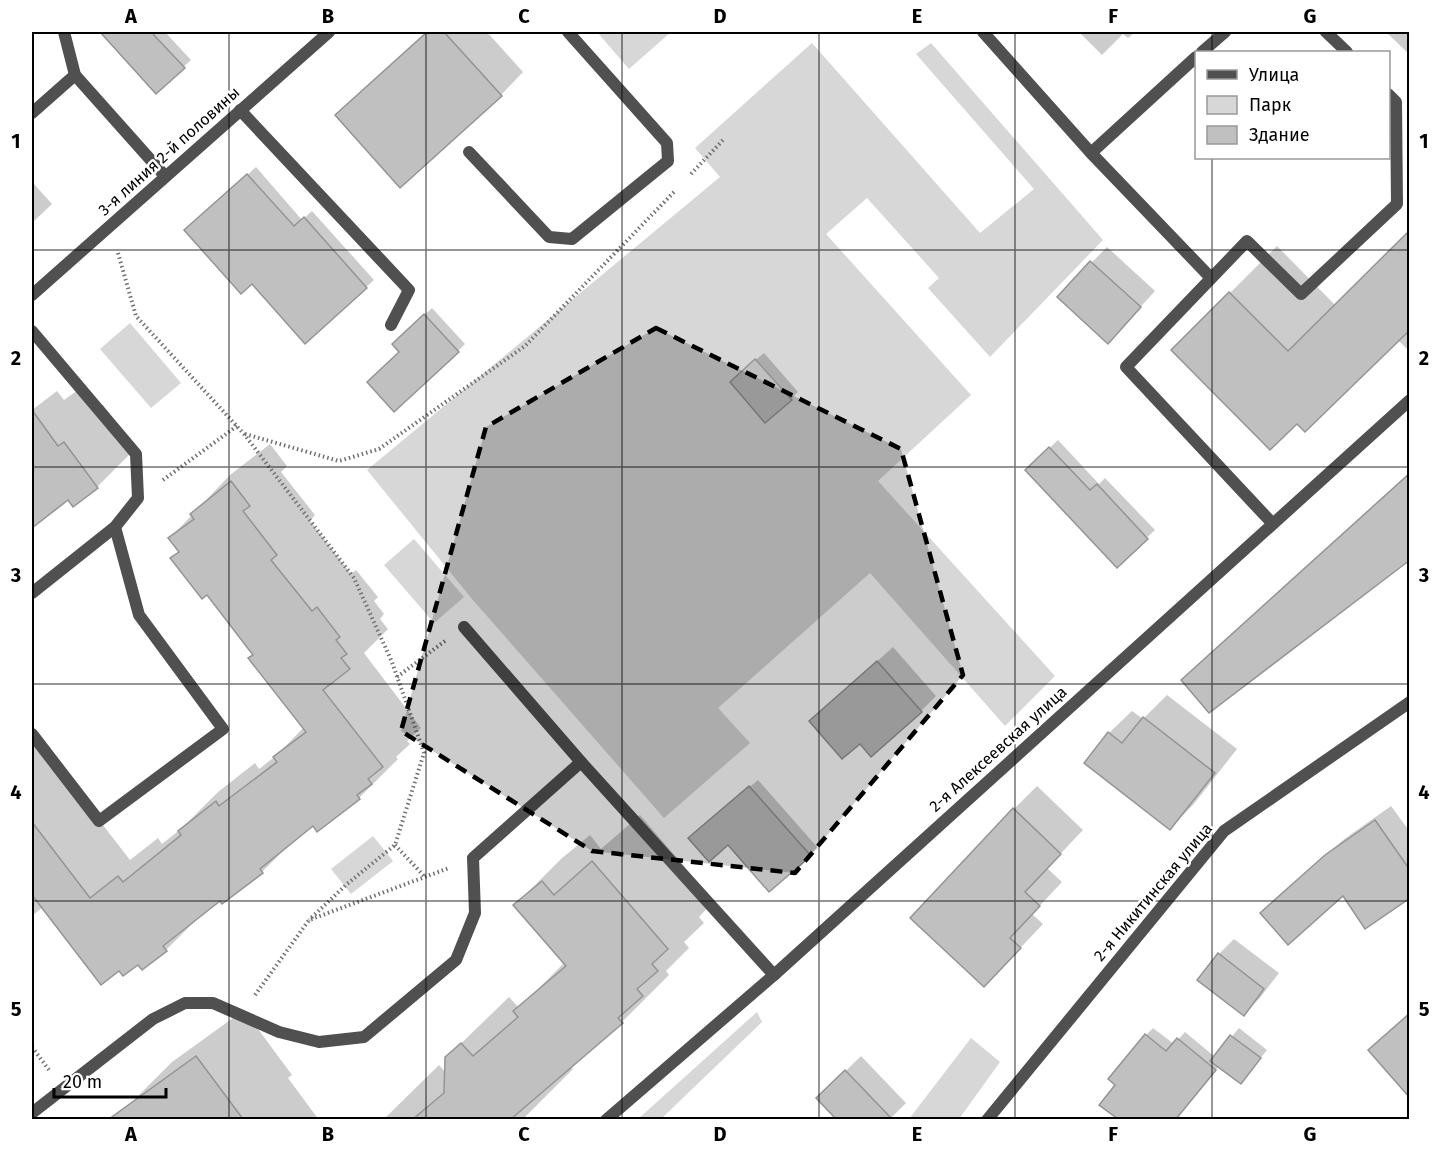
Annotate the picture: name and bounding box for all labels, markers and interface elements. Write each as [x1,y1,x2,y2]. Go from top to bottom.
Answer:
text: A [124,4,138,28]
text: B [322,4,334,28]
text: C [518,4,530,28]
text: D [713,4,727,28]
text: E [912,4,922,28]
text: F [1108,4,1118,28]
text: G [1304,4,1316,28]
legend [1195,51,1390,159]
text: Улица [1249,64,1299,86]
street label: 3-я линия 2-й половины [94,83,244,219]
text: Парк [1249,94,1292,116]
text: Здание [1249,124,1310,146]
text: 1 [11,129,21,153]
text: 1 [1419,129,1429,153]
text: 2 [11,346,21,370]
text: 2 [1419,346,1429,370]
text: 3 [10,563,21,587]
text: 3 [1418,563,1429,587]
street label: 2-я Алексеевская улица [925,682,1071,816]
text: 4 [10,780,22,804]
text: 4 [1418,780,1430,804]
street label: 2-я Никитинская улица [1090,819,1216,965]
text: 5 [11,997,22,1021]
text: 5 [1419,997,1430,1021]
scale bar [54,1061,166,1099]
text: 20 m [63,1071,102,1093]
text: A [124,1122,138,1146]
text: B [322,1122,334,1146]
text: C [518,1122,530,1146]
text: D [713,1122,727,1146]
text: E [912,1122,922,1146]
text: F [1108,1122,1118,1146]
text: G [1304,1122,1316,1146]

